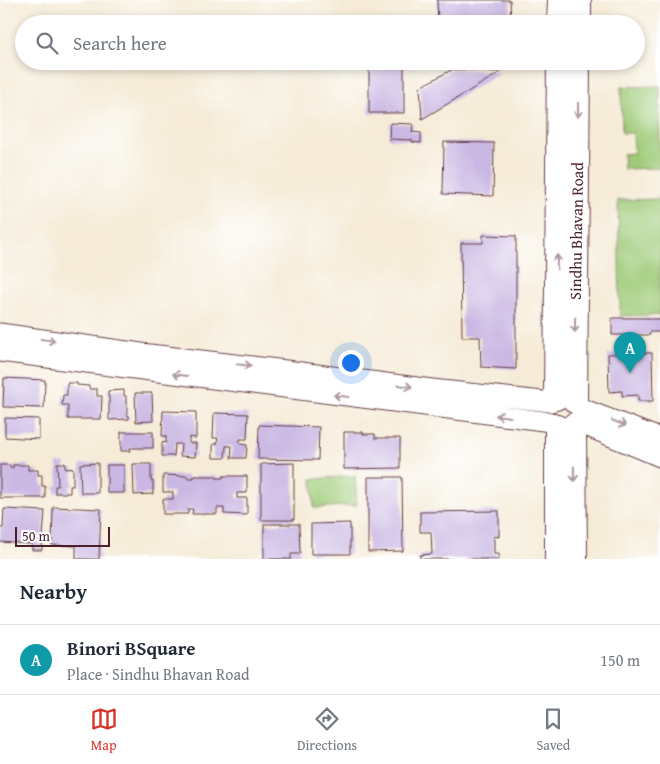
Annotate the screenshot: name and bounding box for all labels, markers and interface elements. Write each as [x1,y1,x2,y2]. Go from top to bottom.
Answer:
search box [15,15,645,70]
icon: search [33,29,61,57]
text: Search here [73,29,167,57]
one-way arrow [573,102,583,118]
street label: Sindhu Bhavan Road [563,162,589,300]
one-way arrow [552,254,562,270]
one-way arrow [571,317,580,333]
pin: A [614,332,646,373]
one-way arrow [40,335,56,345]
your location [338,350,364,376]
one-way arrow [236,360,252,370]
one-way arrow [173,370,189,380]
one-way arrow [397,381,413,391]
one-way arrow [334,391,350,401]
one-way arrow [495,411,511,421]
one-way arrow [611,419,627,428]
one-way arrow [569,466,579,482]
scale bar [15,524,110,547]
text: 50 m [22,526,50,546]
text: Nearby [20,576,87,607]
text: Binori BSquare [67,634,196,662]
text: A [31,648,41,672]
text: 150 m [600,648,640,672]
text: Place · Sindhu Bhavan Road [67,662,250,686]
tab: Map [90,705,118,755]
tab: Directions [297,705,357,755]
tab: Saved [536,705,570,755]

